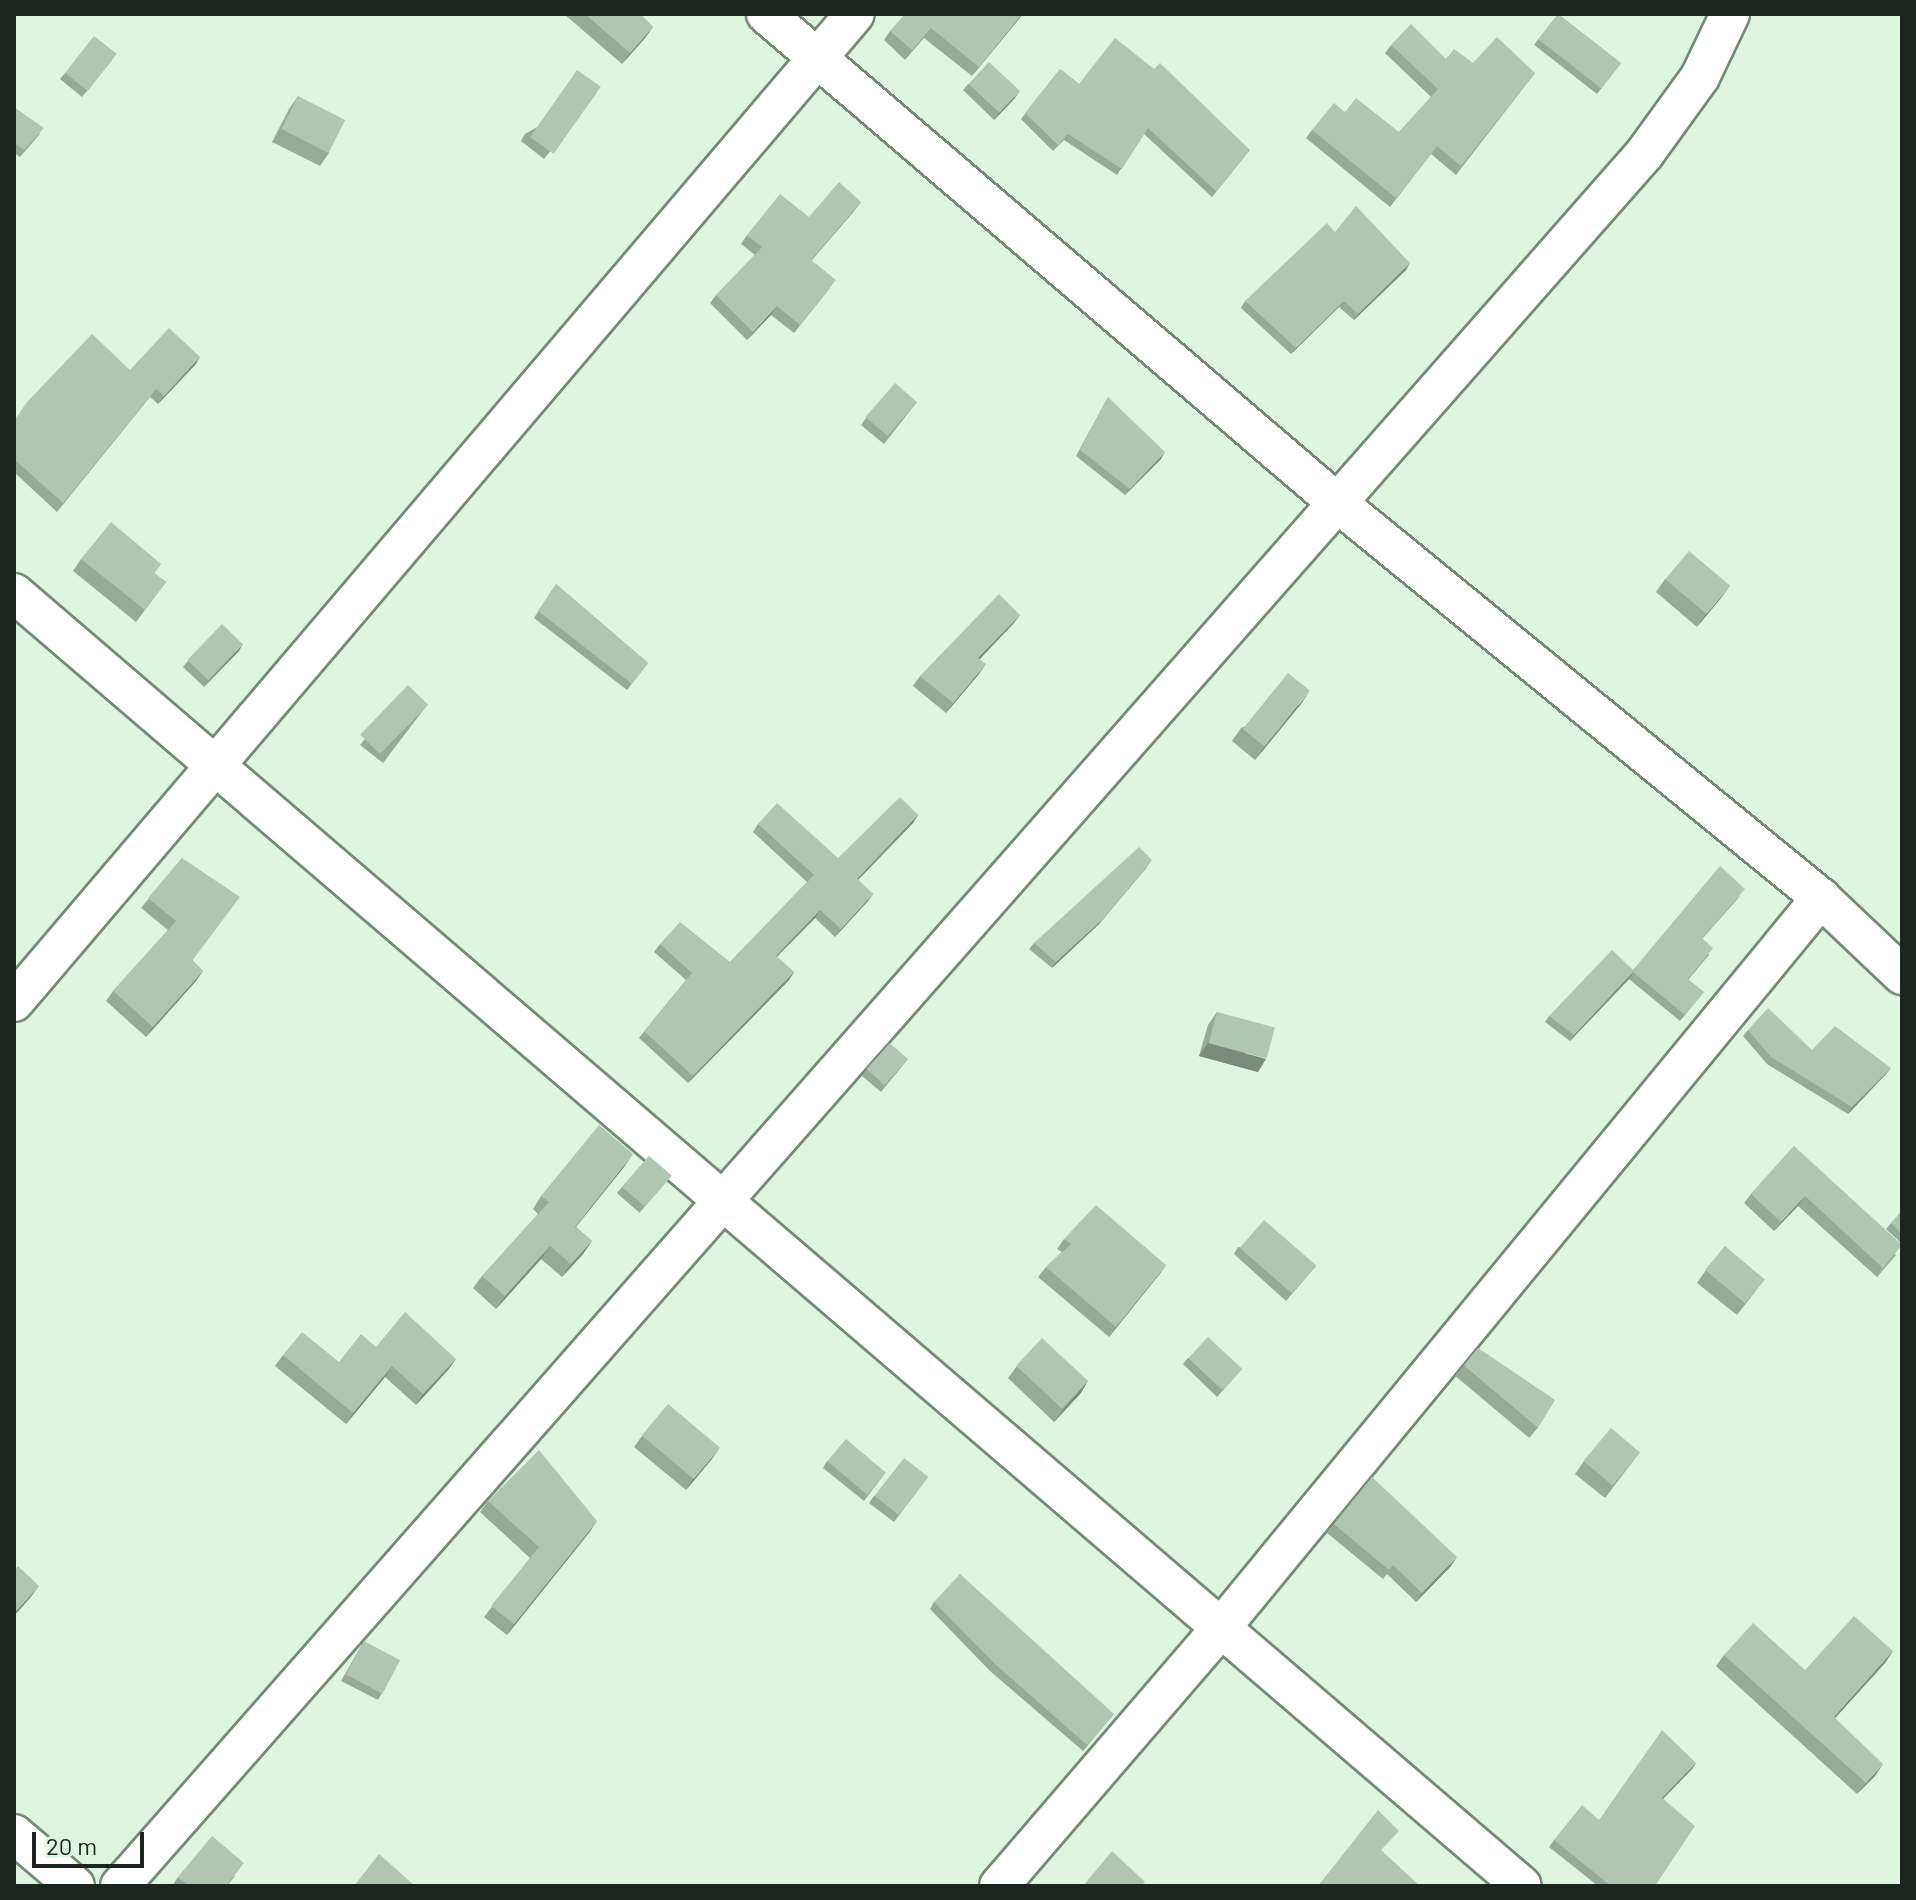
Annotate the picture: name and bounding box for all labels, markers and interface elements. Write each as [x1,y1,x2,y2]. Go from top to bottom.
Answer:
scale bar [36,1816,148,1866]
text: 20 m [46,1831,97,1860]

